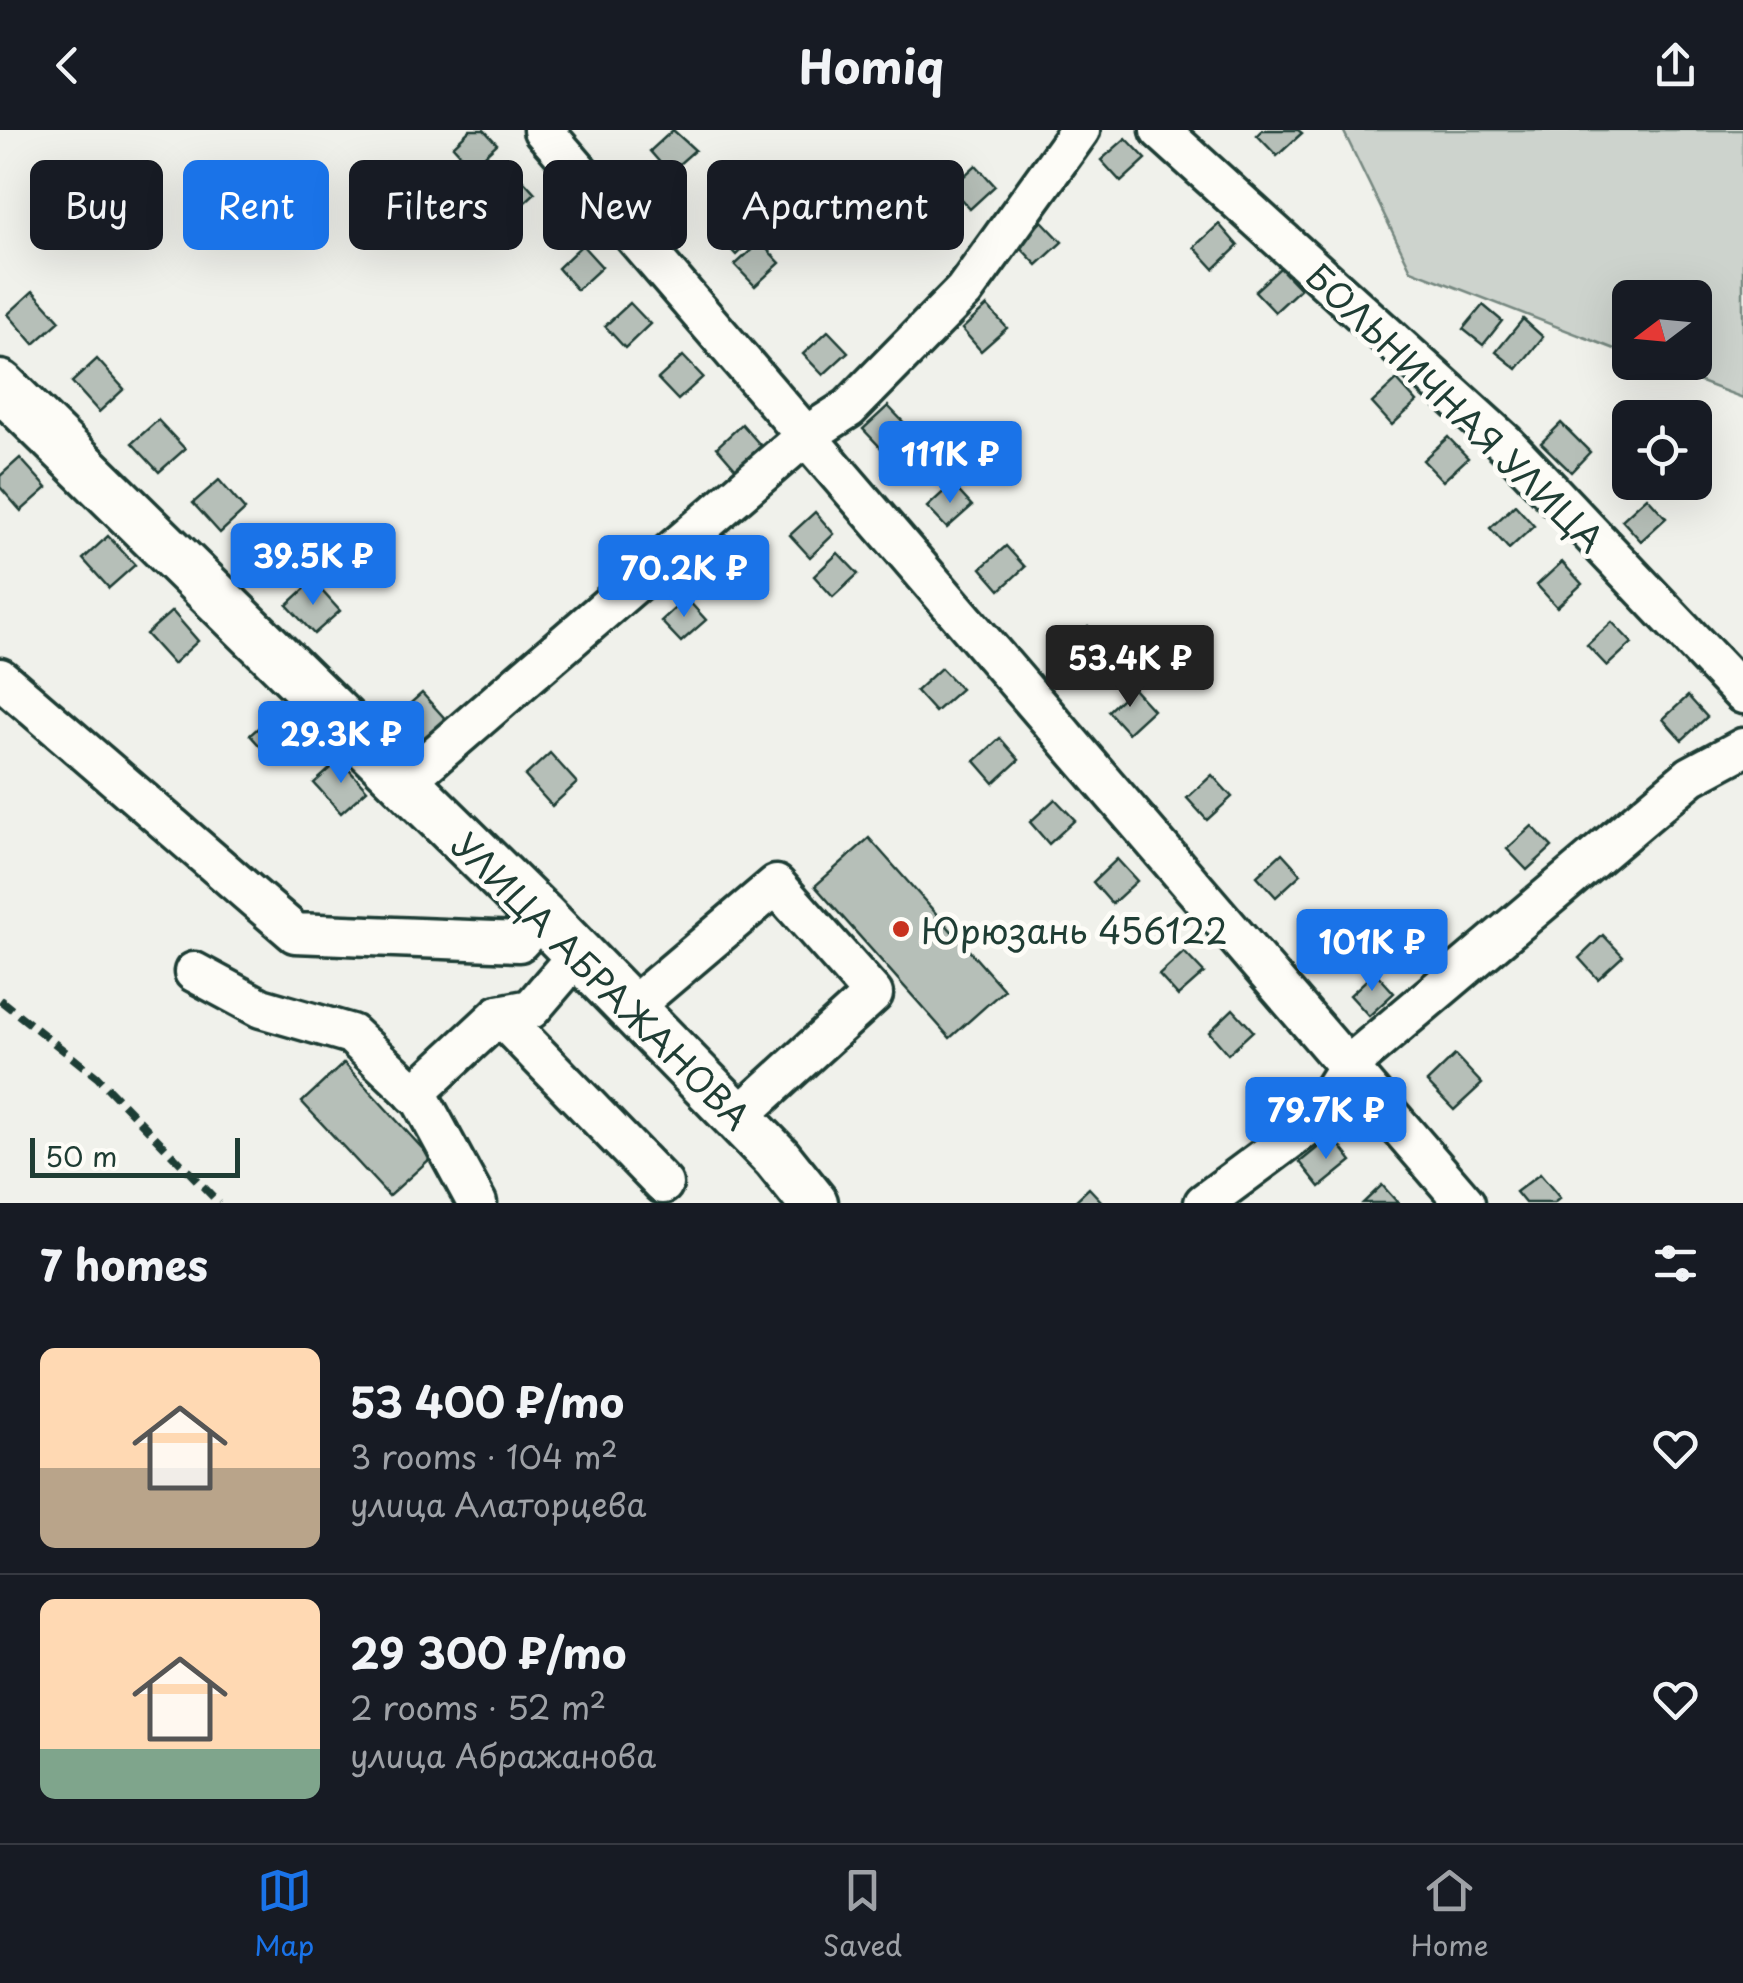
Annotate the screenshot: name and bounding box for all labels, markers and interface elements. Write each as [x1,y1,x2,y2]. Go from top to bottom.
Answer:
text: Homiq [799,31,944,99]
icon: back [40,38,95,93]
icon: share [1648,38,1703,93]
chip: Buy [30,160,163,250]
chip: Rent [183,160,329,250]
chip: Filters [349,160,523,250]
chip: New [543,160,687,250]
chip: Apartment [707,160,964,250]
street label: БОЛЬНИЧНАЯ УЛИЦА [1295,250,1617,564]
north arrow [1612,280,1712,380]
map controls [1612,280,1712,500]
button: locate [1612,400,1712,500]
pin: 111K ₽ [869,421,1031,506]
text: 111K ₽ [901,429,999,477]
pin: 39.5K ₽ [221,523,405,608]
text: 39.5K ₽ [253,531,373,579]
pin: 70.2K ₽ [592,535,776,620]
text: 70.2K ₽ [620,543,748,591]
pin: 53.4K ₽ [1038,625,1222,710]
text: 53.4K ₽ [1068,633,1192,681]
pin: 29.3K ₽ [249,701,433,786]
text: 29.3K ₽ [280,709,402,757]
street label: УЛИЦА АБРАЖАНОВА [441,819,763,1141]
place label: Юрюзань 456122 [921,903,1228,956]
pin: 101K ₽ [1291,909,1453,994]
text: 101K ₽ [1319,917,1425,965]
marker: Юрюзань 456122 [890,918,912,940]
pin: 79.7K ₽ [1234,1077,1418,1162]
text: 79.7K ₽ [1267,1085,1385,1133]
scale bar [30,1133,240,1178]
text: 50 m [45,1134,118,1177]
text: 7 homes [40,1232,208,1295]
icon: filters [1648,1236,1703,1291]
text: 53 400 ₽/mo [350,1369,624,1432]
icon: home [120,1388,240,1508]
icon: heart [1648,1421,1703,1476]
text: 3 rooms · 104 m² [350,1432,618,1480]
text: улица Алаторцева [350,1480,646,1528]
text: 29 300 ₽/mo [350,1620,626,1683]
icon: home [120,1639,240,1759]
icon: heart [1648,1672,1703,1727]
text: 2 rooms · 52 m² [350,1683,606,1731]
text: улица Абражанова [350,1731,656,1779]
tab: Map [254,1863,314,1966]
tab: Saved [823,1863,902,1966]
tab: Home [1411,1863,1489,1966]

